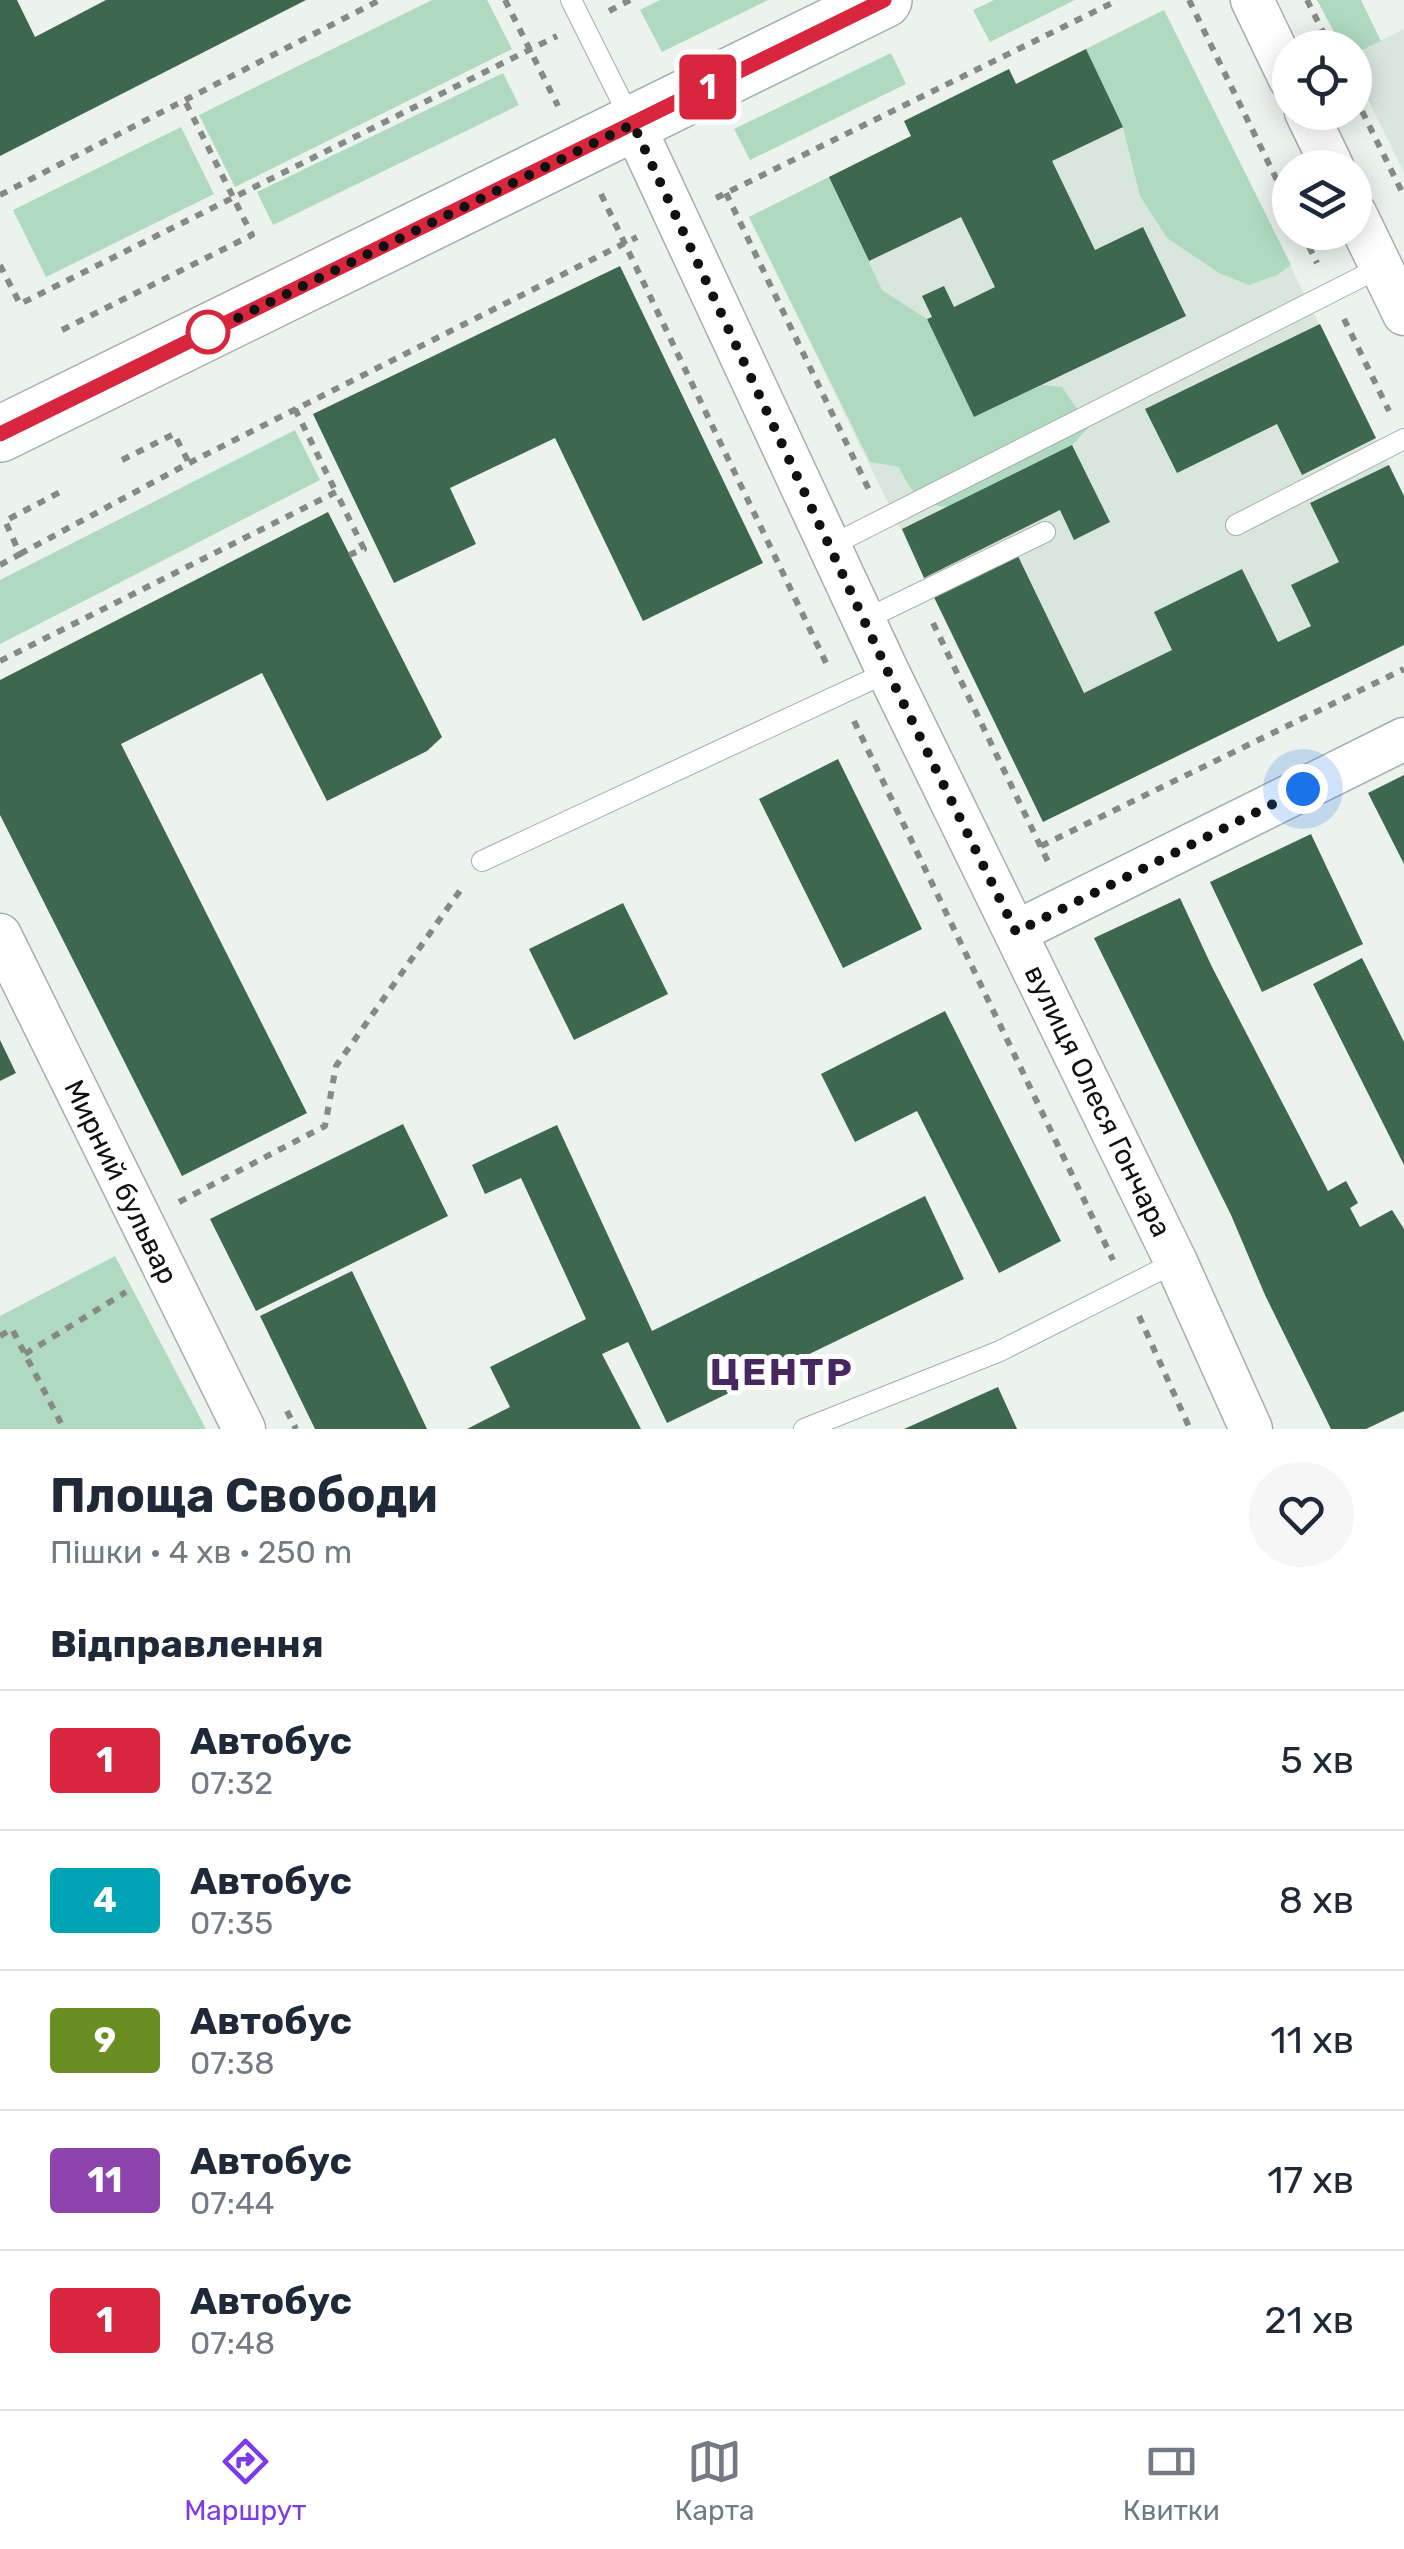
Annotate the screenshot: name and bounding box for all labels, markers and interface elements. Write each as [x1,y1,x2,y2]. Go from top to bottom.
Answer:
map controls [1272,30,1372,250]
button: locate [1272,30,1372,130]
line badge: 1 [676,54,740,120]
text: 1 [699,66,717,108]
button: layers [1272,150,1372,250]
unlabelled marker [187,311,229,353]
your location [1278,764,1328,814]
street label: вулиця Олеся Гончара [1018,960,1178,1242]
street label: Мирний бульвар [57,1075,185,1289]
district label: ЦЕНТР [710,1349,854,1395]
button: heart [1249,1462,1354,1567]
text: Площа Свободи [50,1467,438,1524]
text: Пішки · 4 хв · 250 m [50,1533,352,1571]
text: Відправлення [50,1621,324,1667]
text: Автобус [190,1718,352,1764]
text: 5 хв [1280,1737,1354,1783]
text: 1 [96,1739,114,1781]
text: 07:32 [190,1764,273,1802]
text: Автобус [190,1858,352,1904]
text: 8 хв [1279,1877,1354,1923]
text: 4 [93,1879,117,1921]
text: 07:35 [190,1904,273,1942]
text: Автобус [190,1998,352,2044]
text: 11 хв [1270,2017,1354,2063]
text: 9 [94,2019,116,2061]
text: 07:38 [190,2044,275,2082]
text: Автобус [190,2138,352,2184]
text: 17 хв [1267,2157,1354,2203]
text: 11 [88,2159,122,2201]
text: 07:44 [190,2184,275,2222]
text: Автобус [190,2278,352,2324]
text: 21 хв [1264,2297,1354,2343]
text: 1 [96,2299,114,2341]
text: 07:48 [190,2324,275,2362]
tab: Маршрут [184,2434,306,2527]
tab: Карта [675,2434,754,2527]
tab: Квитки [1123,2434,1220,2527]

